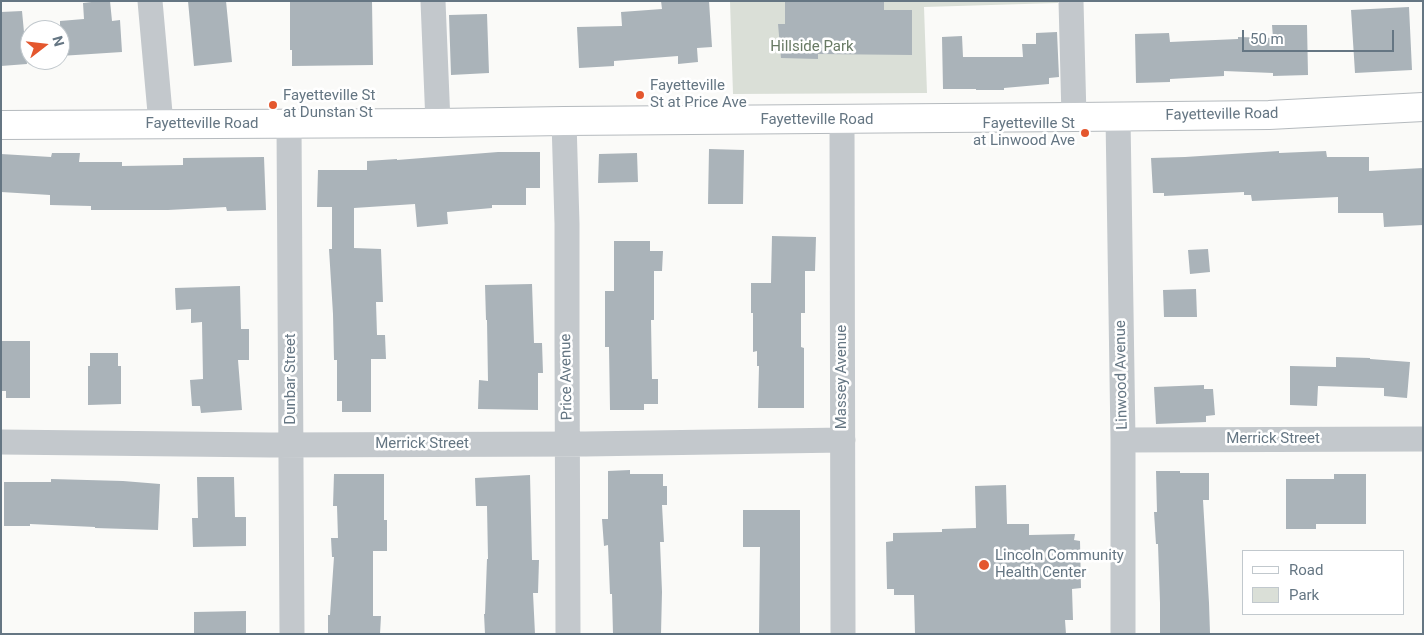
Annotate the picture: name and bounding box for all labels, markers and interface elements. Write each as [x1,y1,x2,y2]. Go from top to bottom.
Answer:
north arrow [20,20,70,70]
scale bar [1244,20,1396,52]
text: 50 m [1250,30,1284,48]
text: N [49,34,68,48]
park label: Hillside Park [770,38,854,56]
place label: Fayetteville St at Price Ave [650,77,747,112]
place label: Fayetteville St at Dunstan St [283,87,375,122]
marker: Fayetteville St at Price Ave [634,89,646,101]
marker: Fayetteville St at Dunstan St [267,99,279,111]
street label: Fayetteville Road [1165,105,1279,125]
street label: Fayetteville Road [760,111,874,129]
street label: Fayetteville Road [145,115,259,133]
place label: Fayetteville St at Linwood Ave [973,115,1075,150]
marker: Fayetteville St at Linwood Ave [1079,127,1091,139]
street label: Linwood Avenue [1112,320,1132,430]
street label: Massey Avenue [833,325,851,429]
street label: Dunbar Street [282,333,300,425]
street label: Price Avenue [557,333,577,421]
street label: Merrick Street [1226,430,1320,448]
street label: Merrick Street [375,435,469,453]
place label: Lincoln Community Health Center [995,547,1124,582]
legend [1242,550,1404,615]
marker: Lincoln Community Health Center [977,558,991,572]
text: Road [1289,561,1323,579]
text: Park [1289,586,1319,604]

